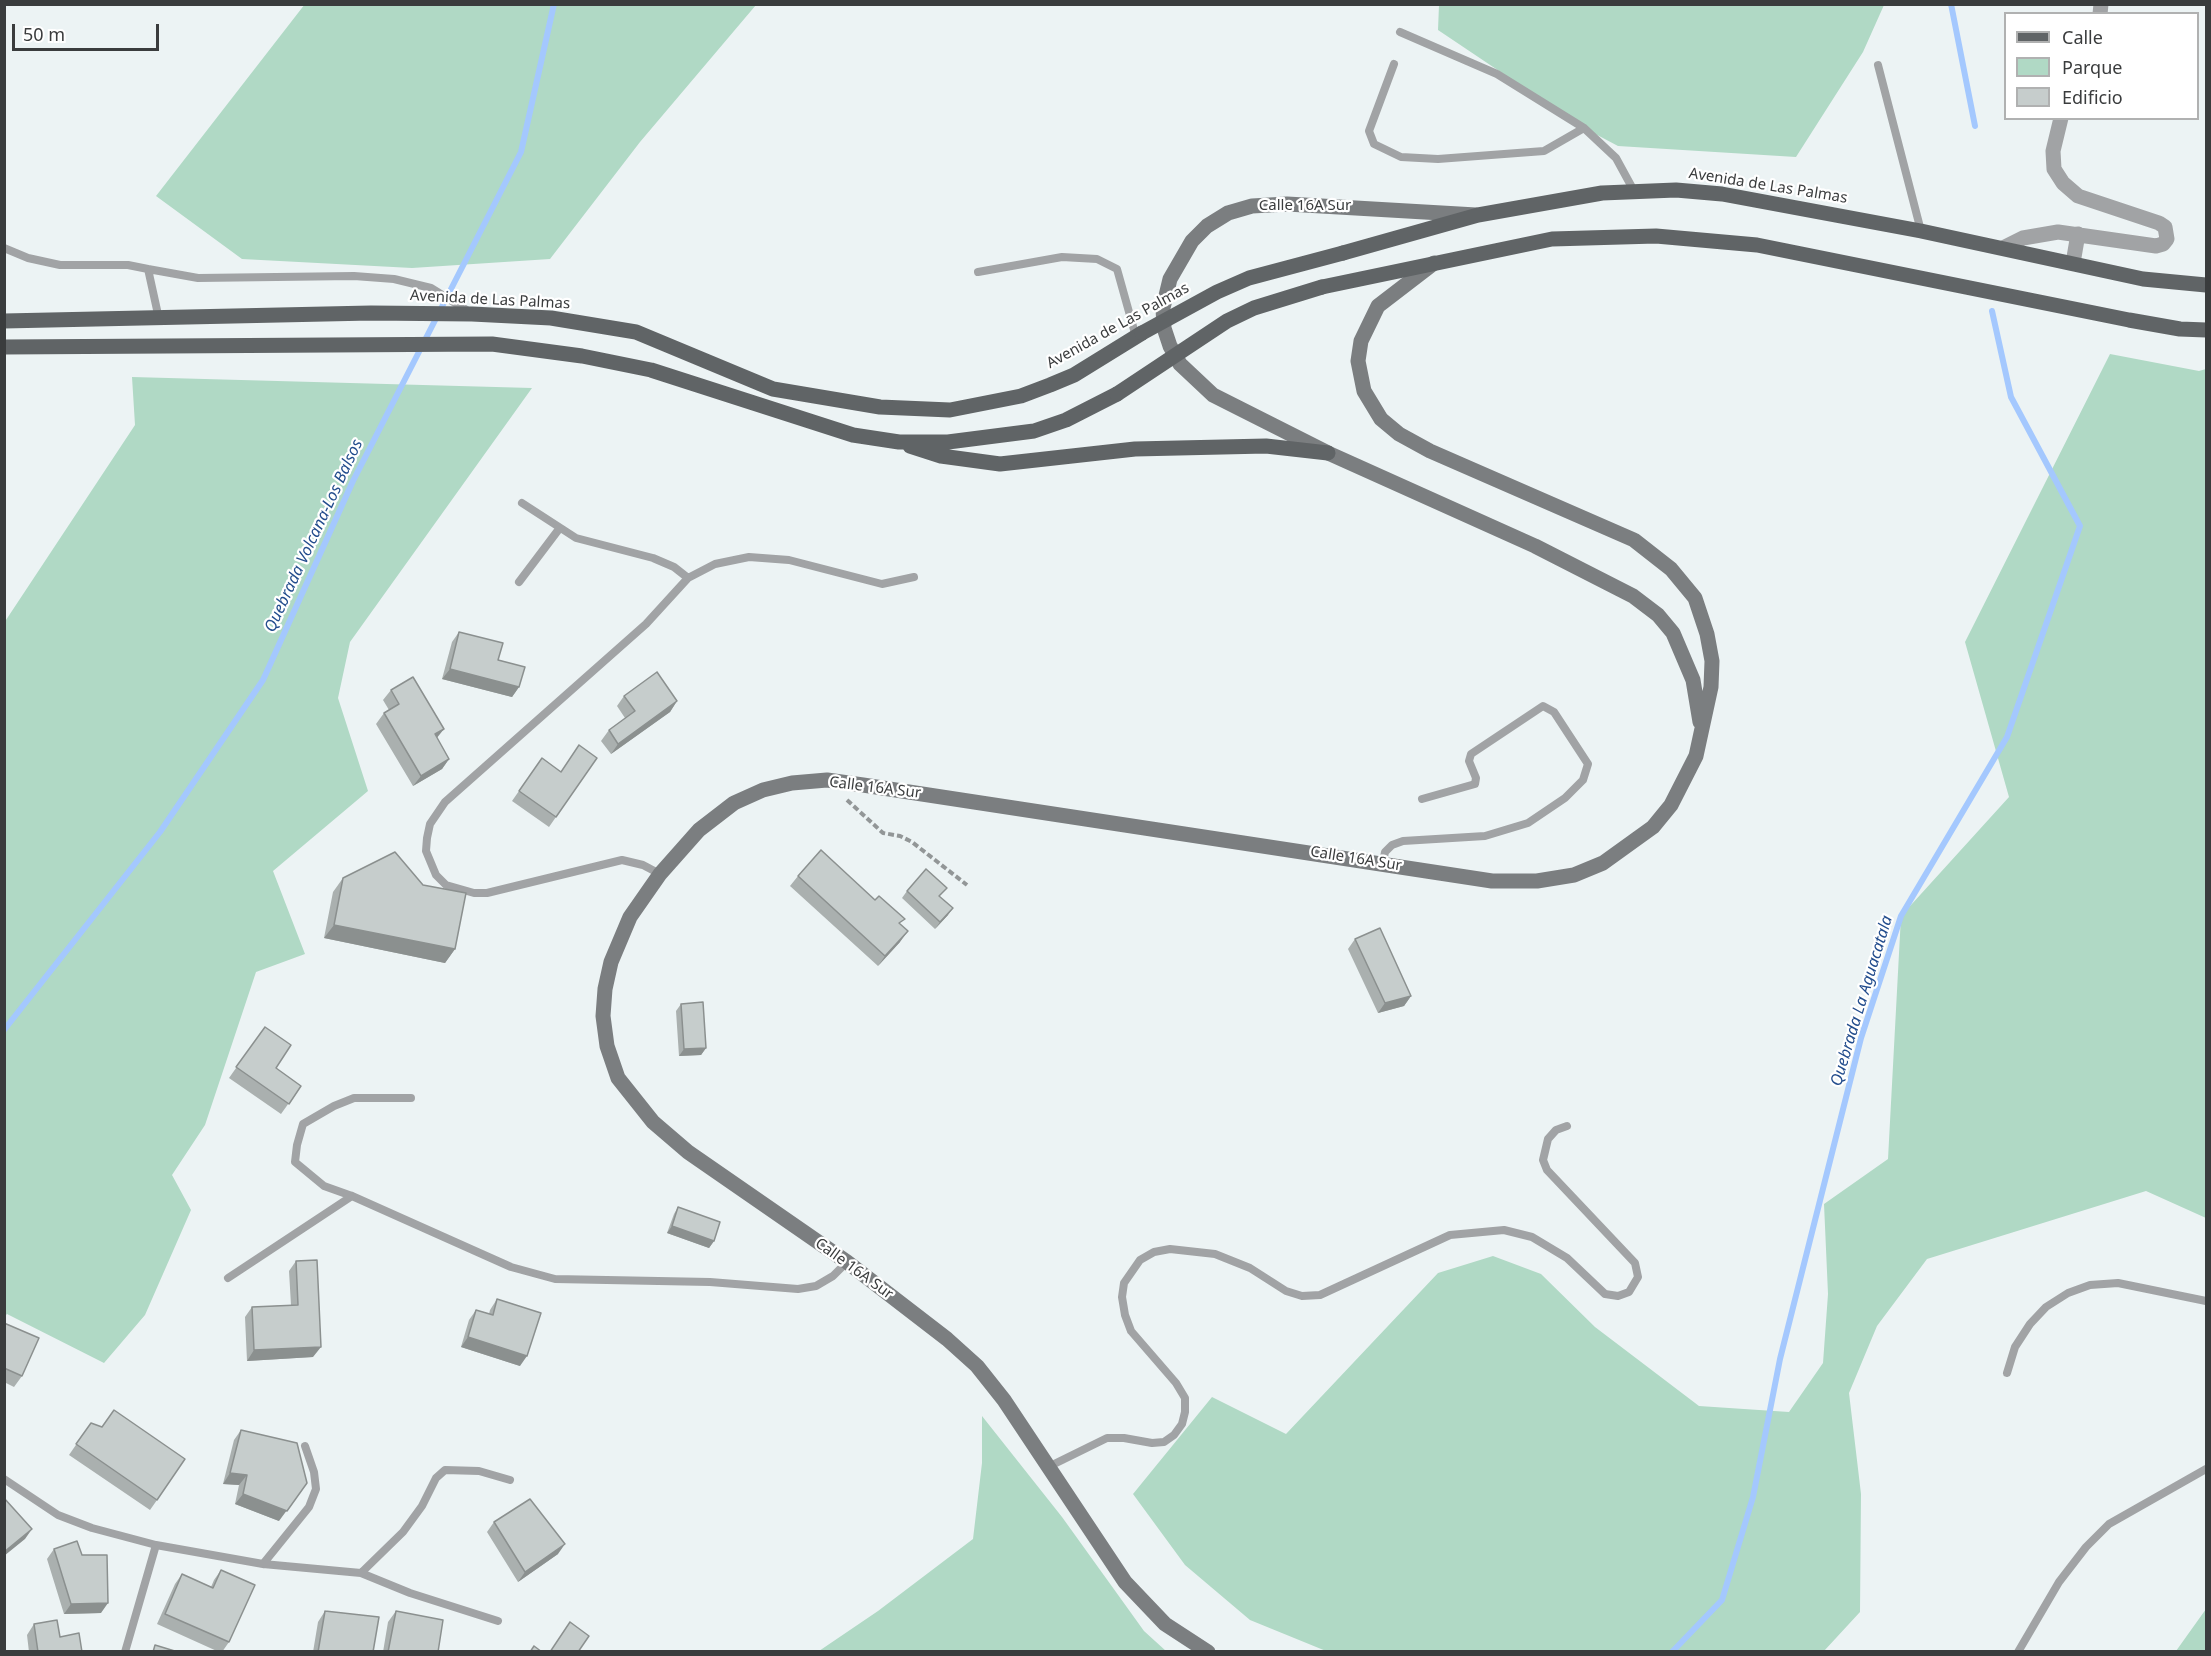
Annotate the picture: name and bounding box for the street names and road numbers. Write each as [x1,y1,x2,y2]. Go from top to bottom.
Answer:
street label: Avenida de Las Palmas [1687,165,1849,207]
street label: Calle 16A Sur [1259,197,1351,215]
street label: Avenida de Las Palmas [1044,279,1192,373]
street label: Avenida de Las Palmas [410,287,570,313]
street label: Calle 16A Sur [828,773,922,803]
street label: Calle 16A Sur [1309,843,1403,875]
street label: Calle 16A Sur [811,1235,897,1303]

